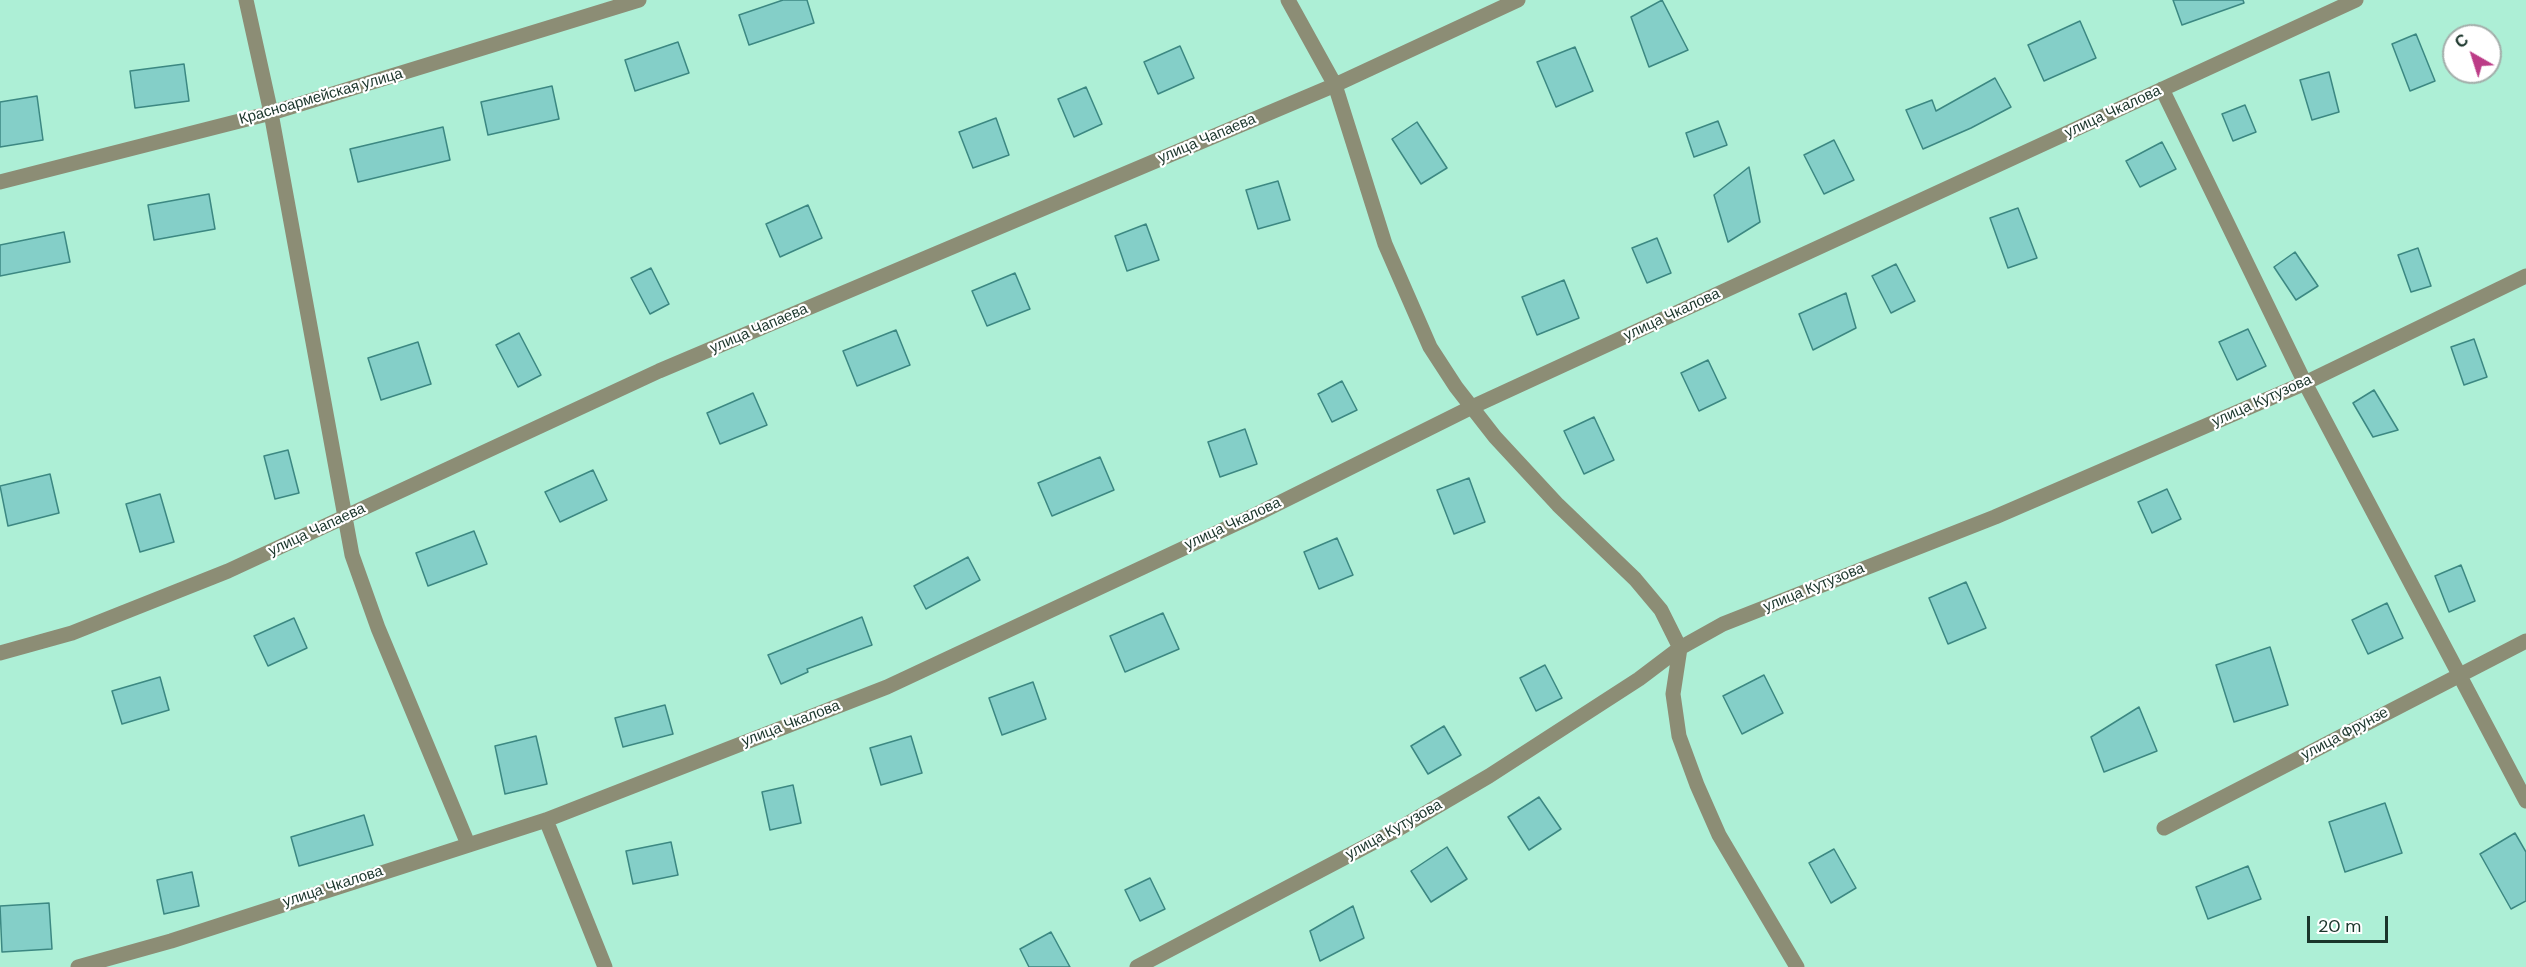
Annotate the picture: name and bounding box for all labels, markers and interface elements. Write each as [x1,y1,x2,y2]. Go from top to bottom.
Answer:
north arrow [2442,24,2502,84]
text: С [2451,29,2473,53]
street label: Красноармейская улица [237,65,405,129]
street label: улица Чкалова [2062,82,2164,142]
street label: улица Чапаева [1155,110,1259,168]
street label: улица Чкалова [1621,285,1723,345]
street label: улица Чапаева [707,300,811,358]
street label: улица Кутузова [2209,371,2315,431]
street label: улица Чкалова [1182,494,1284,554]
street label: улица Чапаева [266,500,368,560]
street label: улица Кутузова [1761,560,1867,616]
street label: улица Чкалова [739,697,843,751]
street label: улица Фрунзе [2299,704,2391,764]
street label: улица Кутузова [1343,796,1445,864]
street label: улица Чкалова [281,862,385,912]
scale bar [2310,904,2391,942]
text: 20 m [2318,914,2361,938]

